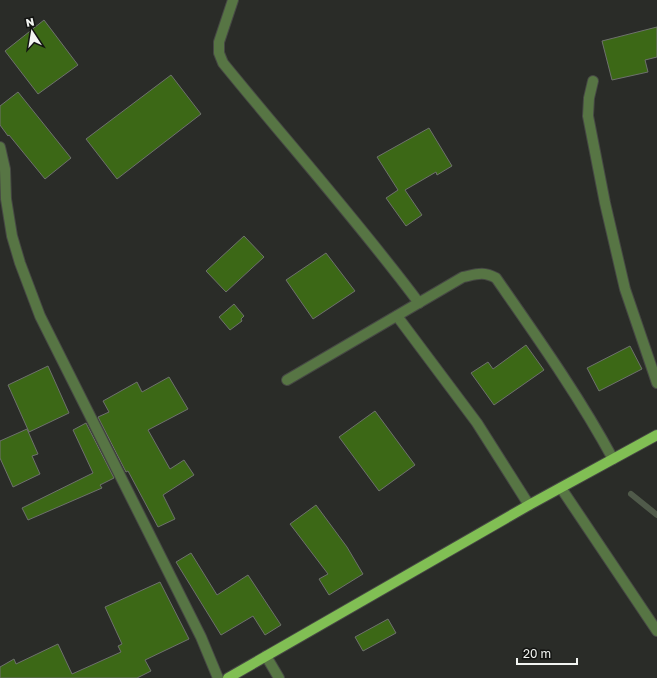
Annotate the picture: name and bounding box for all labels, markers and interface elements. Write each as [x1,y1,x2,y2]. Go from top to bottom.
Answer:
north arrow [12,12,52,52]
text: N [24,15,35,29]
scale bar [517,640,577,666]
text: 20 m [523,646,551,661]

